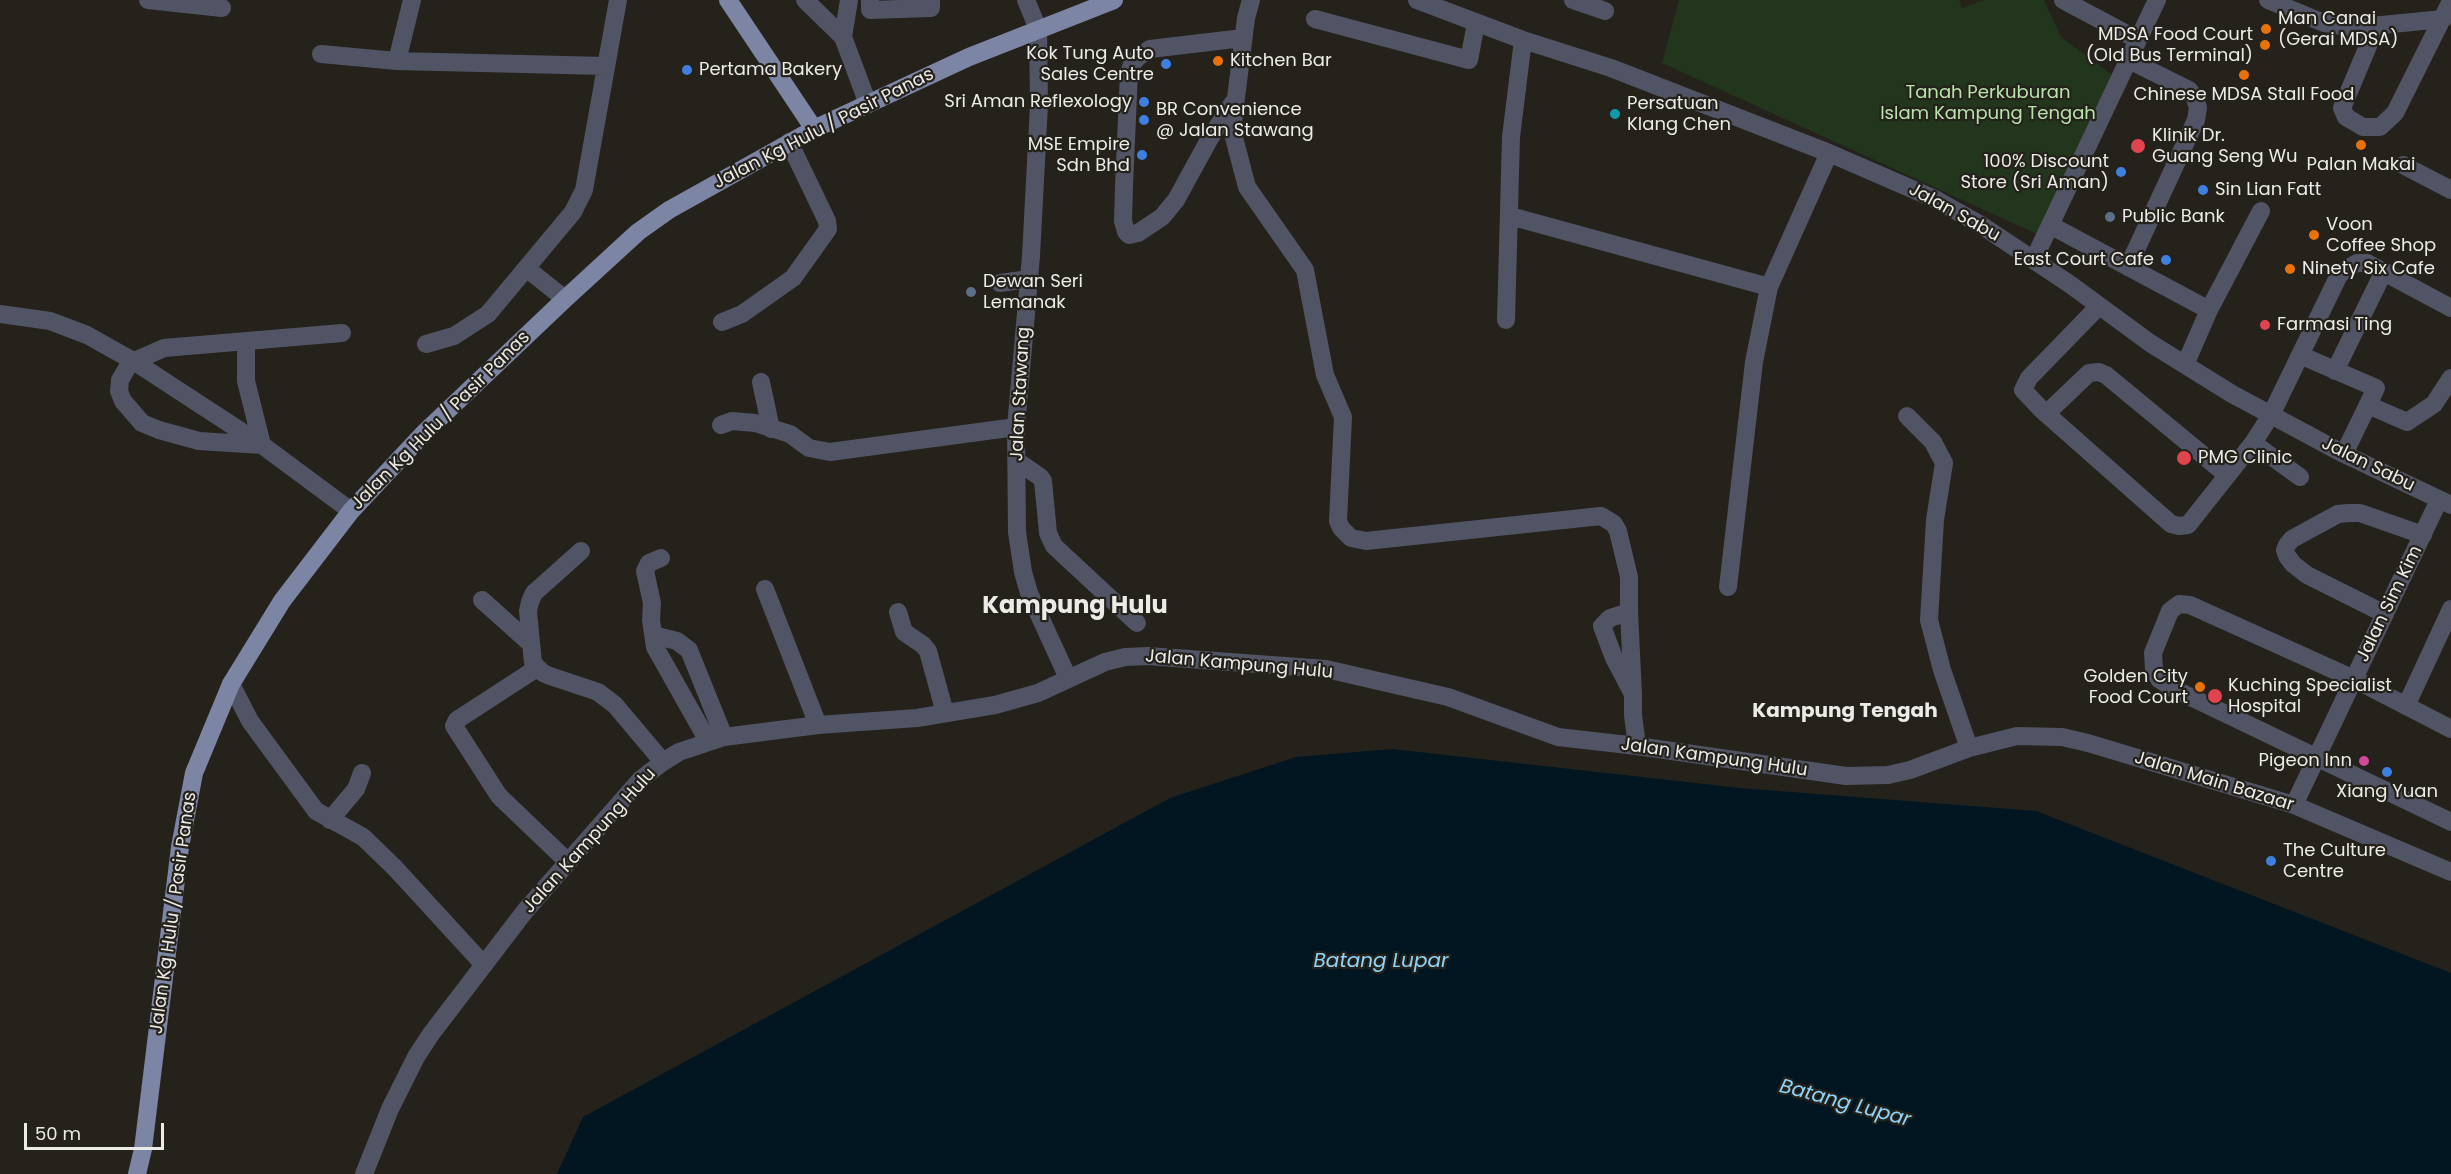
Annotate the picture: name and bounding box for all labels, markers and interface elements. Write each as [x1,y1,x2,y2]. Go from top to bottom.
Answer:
place label: Man Canai (Gerai MDSA) [2278,8,2399,50]
marker: Man Canai (Gerai MDSA) [2259,22,2273,36]
place label: MDSA Food Court (Old Bus Terminal) [2086,24,2253,66]
marker: MDSA Food Court (Old Bus Terminal) [2258,38,2272,52]
place label: Kok Tung Auto Sales Centre [1026,43,1154,86]
place label: Kitchen Bar [1230,50,1332,72]
marker: Kitchen Bar [1211,54,1225,68]
marker: Kok Tung Auto Sales Centre [1159,57,1173,71]
place label: Pertama Bakery [699,59,842,81]
marker: Pertama Bakery [680,63,694,77]
street label: Jalan Kg Hulu / Pasir Panas [710,64,938,194]
marker: Chinese MDSA Stall Food [2237,68,2251,82]
park label: Tanah Perkuburan Islam Kampung Tengah [1880,82,2096,124]
place label: Chinese MDSA Stall Food [2134,84,2354,106]
place label: Sri Aman Reflexology [944,91,1132,113]
place label: Persatuan Klang Chen [1627,93,1731,136]
marker: Sri Aman Reflexology [1137,95,1151,109]
place label: BR Convenience @ Jalan Stawang [1156,99,1314,142]
marker: Persatuan Klang Chen [1608,107,1622,121]
marker: BR Convenience @ Jalan Stawang [1137,113,1151,127]
place label: Klinik Dr. Guang Seng Wu [2152,125,2297,168]
place label: MSE Empire Sdn Bhd [1028,134,1130,176]
marker: Klinik Dr. Guang Seng Wu [2129,137,2147,155]
marker: Palan Makai [2354,138,2368,152]
marker: MSE Empire Sdn Bhd [1135,148,1149,162]
place label: 100% Discount Store (Sri Aman) [1960,151,2109,194]
place label: Palan Makai [2306,154,2416,176]
marker: 100% Discount Store (Sri Aman) [2114,165,2128,179]
street label: Jalan Sabu [1905,179,2003,247]
place label: Sin Lian Fatt [2215,179,2321,201]
marker: Sin Lian Fatt [2196,183,2210,197]
place label: Public Bank [2122,206,2225,228]
marker: Public Bank [2103,210,2117,224]
place label: Voon Coffee Shop [2326,214,2436,256]
marker: Voon Coffee Shop [2307,228,2321,242]
place label: East Court Cafe [2014,249,2154,271]
marker: East Court Cafe [2159,253,2173,267]
place label: Ninety Six Cafe [2302,258,2435,280]
marker: Ninety Six Cafe [2283,262,2297,276]
place label: Dewan Seri Lemanak [983,271,1083,314]
marker: Dewan Seri Lemanak [964,285,978,299]
place label: Farmasi Ting [2277,314,2392,336]
marker: Farmasi Ting [2258,318,2272,332]
street label: Jalan Stawang [1007,326,1035,462]
street label: Jalan Kg Hulu / Pasir Panas [347,327,535,515]
street label: Jalan Sabu [2318,433,2418,497]
place label: PMG Clinic [2198,447,2292,469]
marker: PMG Clinic [2175,449,2193,467]
street label: Jalan Sim Kim [2353,542,2427,666]
district label: Kampung Hulu [982,593,1168,621]
street label: Jalan Kampung Hulu [1144,646,1334,684]
place label: Golden City Food Court [2083,666,2188,708]
place label: Kuching Specialist Hospital [2228,675,2392,718]
marker: Golden City Food Court [2193,680,2207,694]
marker: Kuching Specialist Hospital [2206,687,2224,705]
district label: Kampung Tengah [1752,700,1938,724]
street label: Jalan Kampung Hulu [1619,734,1809,782]
street label: Jalan Main Bazaar [2132,747,2296,817]
place label: Pigeon Inn [2259,750,2352,772]
marker: Pigeon Inn [2357,754,2371,768]
street label: Jalan Kampung Hulu [519,764,661,918]
marker: Xiang Yuan [2380,765,2394,779]
place label: Xiang Yuan [2336,781,2438,803]
street label: Jalan Kg Hulu / Pasir Panas [146,791,202,1035]
place label: The Culture Centre [2283,840,2386,882]
marker: The Culture Centre [2264,854,2278,868]
water label: Batang Lupar [1314,950,1448,974]
water label: Batang Lupar [1777,1075,1913,1133]
scale bar [27,1111,166,1149]
text: 50 m [35,1121,81,1146]

